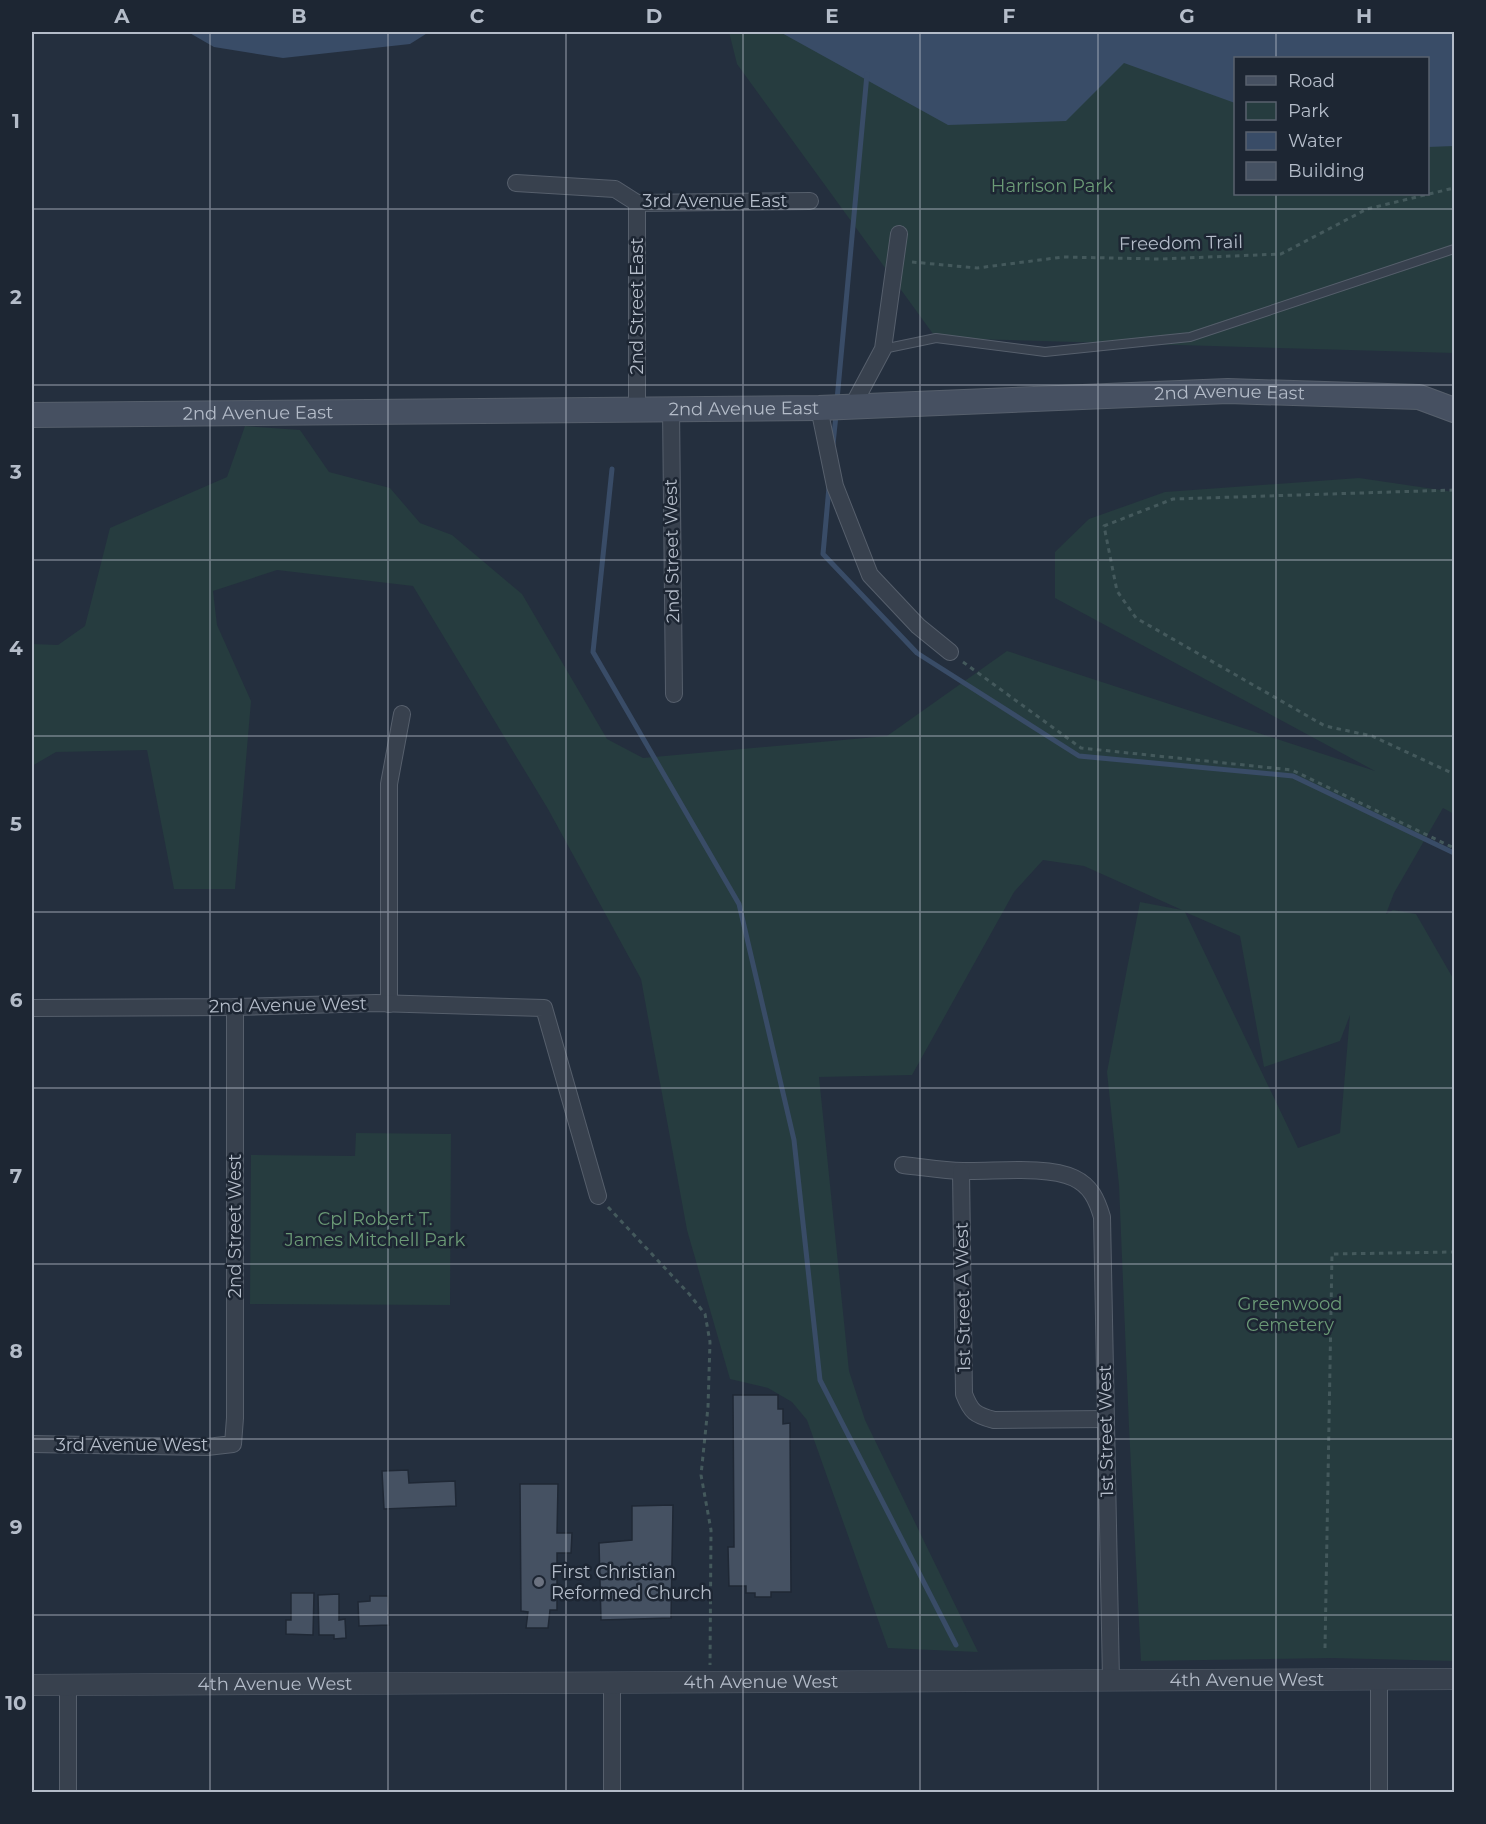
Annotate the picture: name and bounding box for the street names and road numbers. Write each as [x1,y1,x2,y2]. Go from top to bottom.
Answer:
street label: 3rd Avenue East [642,190,788,212]
street label: Freedom Trail [1119,231,1243,255]
street label: 2nd Street East [626,237,648,375]
street label: 2nd Avenue East [1154,380,1305,405]
street label: 2nd Avenue East [669,397,819,420]
street label: 2nd Avenue East [183,401,333,425]
street label: 2nd Street West [660,479,684,623]
street label: 2nd Avenue West [209,993,367,1017]
street label: 2nd Street West [224,1154,246,1298]
street label: 1st Street A West [951,1222,975,1372]
street label: 1st Street West [1094,1365,1118,1497]
street label: 3rd Avenue West [56,1434,208,1456]
street label: 4th Avenue West [1170,1669,1324,1691]
street label: 4th Avenue West [684,1671,838,1693]
street label: 4th Avenue West [198,1673,352,1695]

